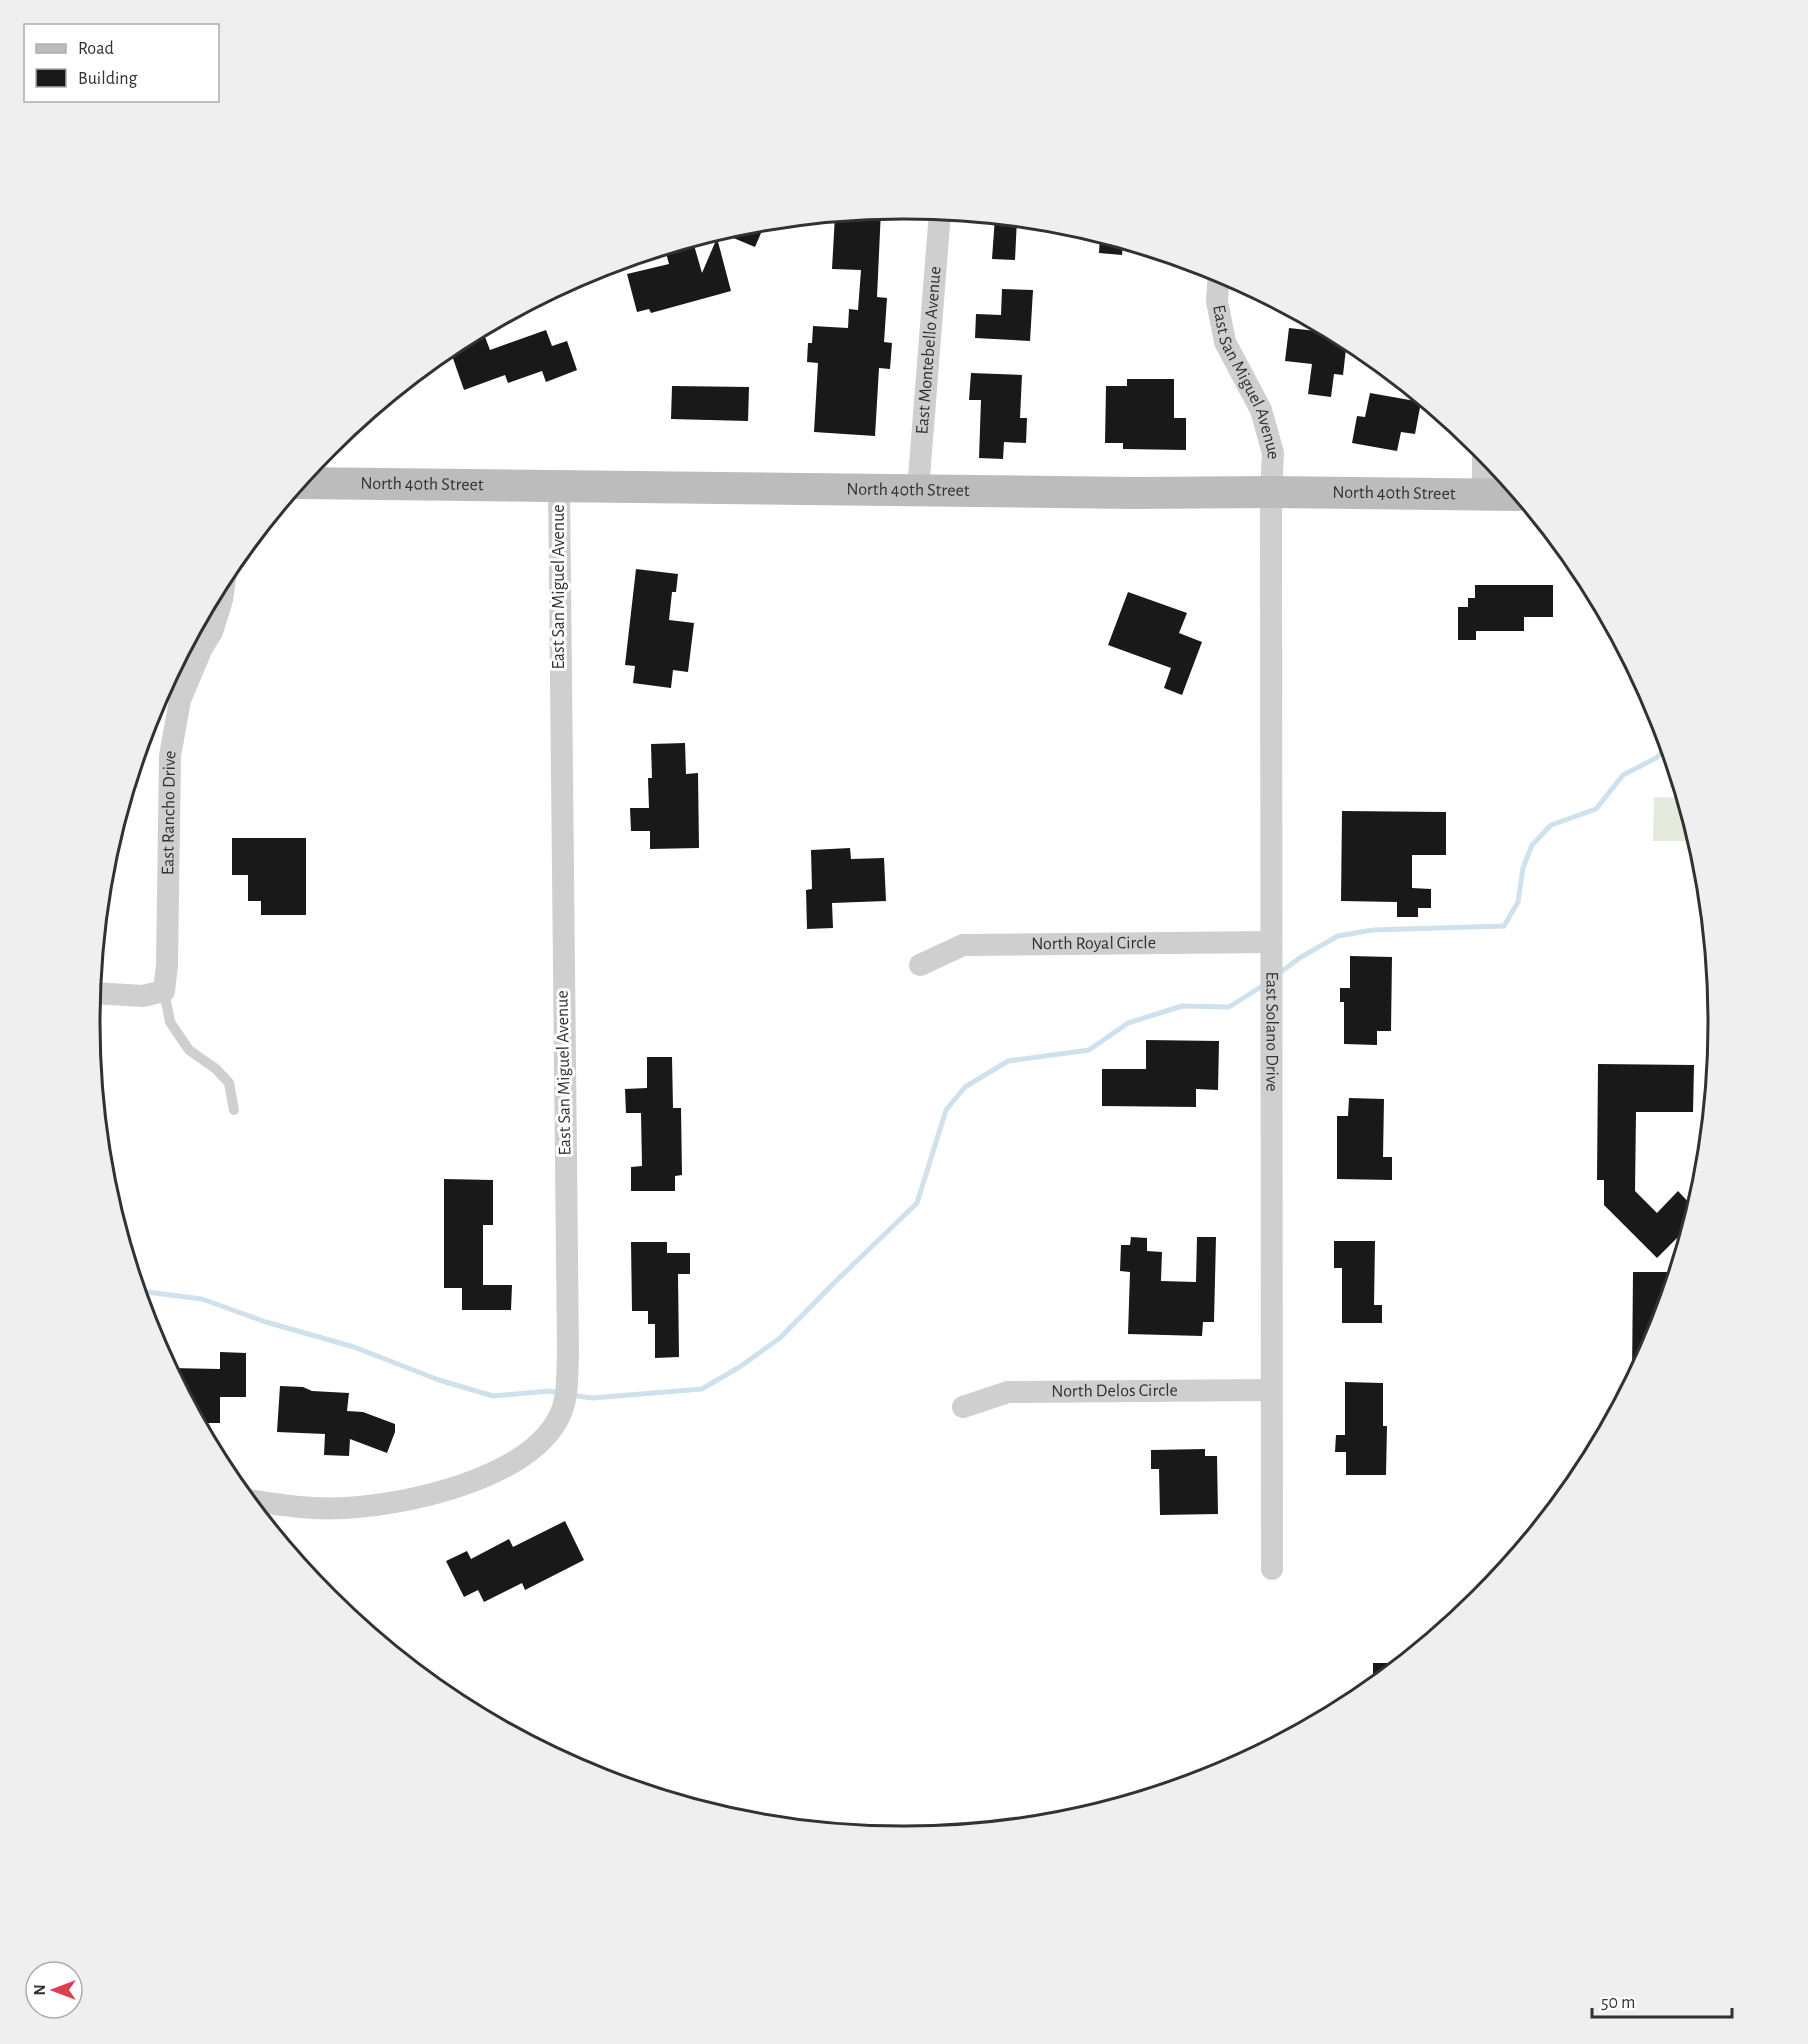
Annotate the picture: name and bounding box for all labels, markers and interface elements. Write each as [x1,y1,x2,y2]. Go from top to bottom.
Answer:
legend [24,24,219,102]
text: Road [78,40,114,58]
text: Building [78,70,138,88]
street label: East Montebello Avenue [913,266,945,435]
street label: East San Miguel Avenue [1209,303,1282,460]
street label: North 40th Street [360,475,484,494]
street label: North 40th Street [846,481,970,500]
street label: North 40th Street [1332,484,1456,503]
street label: East San Miguel Avenue [550,504,568,670]
street label: East Rancho Drive [159,749,180,875]
street label: North Royal Circle [1031,934,1156,953]
street label: East Solano Drive [1262,971,1281,1092]
street label: East San Miguel Avenue [554,990,574,1156]
street label: North Delos Circle [1051,1382,1178,1401]
north arrow [24,1960,84,2020]
scale bar [1592,1981,1732,2019]
text: N [32,1984,48,1996]
text: 50 m [1601,1994,1635,2012]

